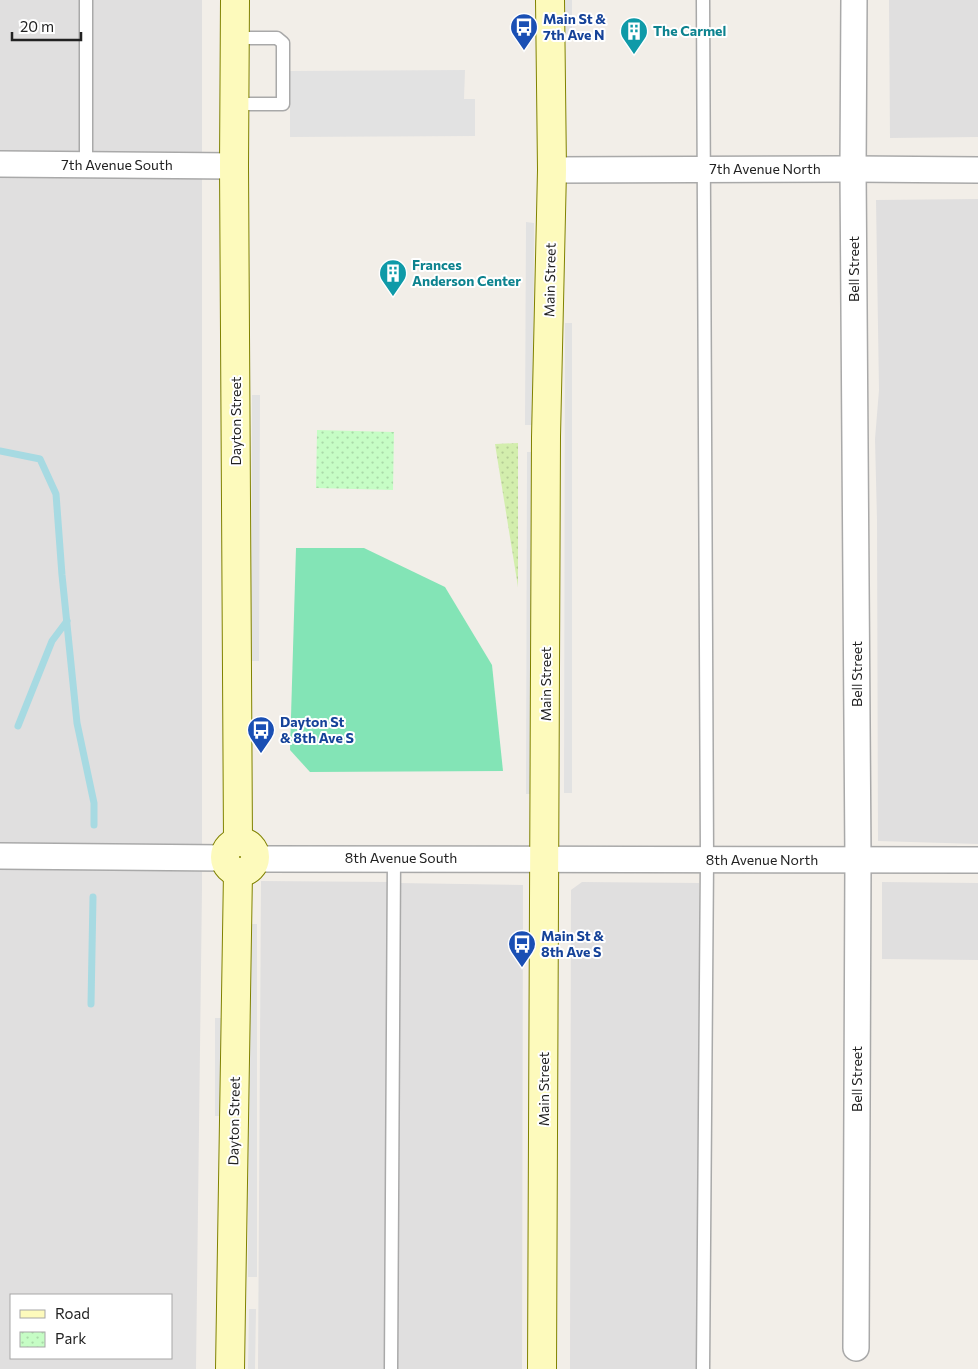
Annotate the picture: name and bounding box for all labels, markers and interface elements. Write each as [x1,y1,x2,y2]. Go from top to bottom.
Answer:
scale bar [12,10,81,42]
place label: Main St & 7th Ave N [543,10,606,43]
bus stop icon: Main St & 7th Ave N [509,12,539,51]
building icon: The Carmel [619,16,649,55]
text: 20 m [20,17,54,35]
place label: The Carmel [653,22,726,39]
street label: 7th Avenue South [61,156,173,173]
street label: 7th Avenue North [709,160,821,177]
street label: Bell Street [845,236,862,302]
street label: Main Street [540,242,559,317]
place label: Frances Anderson Center [412,256,521,289]
building icon: Frances Anderson Center [378,258,408,297]
street label: Dayton Street [227,376,244,466]
street label: Bell Street [848,641,865,707]
street label: Main Street [537,647,554,721]
place label: Dayton St & 8th Ave S [280,713,354,746]
bus stop icon: Dayton St & 8th Ave S [246,715,276,754]
street label: 8th Avenue South [345,849,457,866]
street label: 8th Avenue North [706,851,818,868]
place label: Main St & 8th Ave S [541,927,604,960]
bus stop icon: Main St & 8th Ave S [507,929,537,968]
street label: Bell Street [848,1046,865,1112]
street label: Main Street [535,1052,552,1126]
street label: Dayton Street [224,1076,243,1166]
legend [10,1294,172,1359]
text: Road [55,1304,90,1322]
text: Park [55,1329,86,1347]

